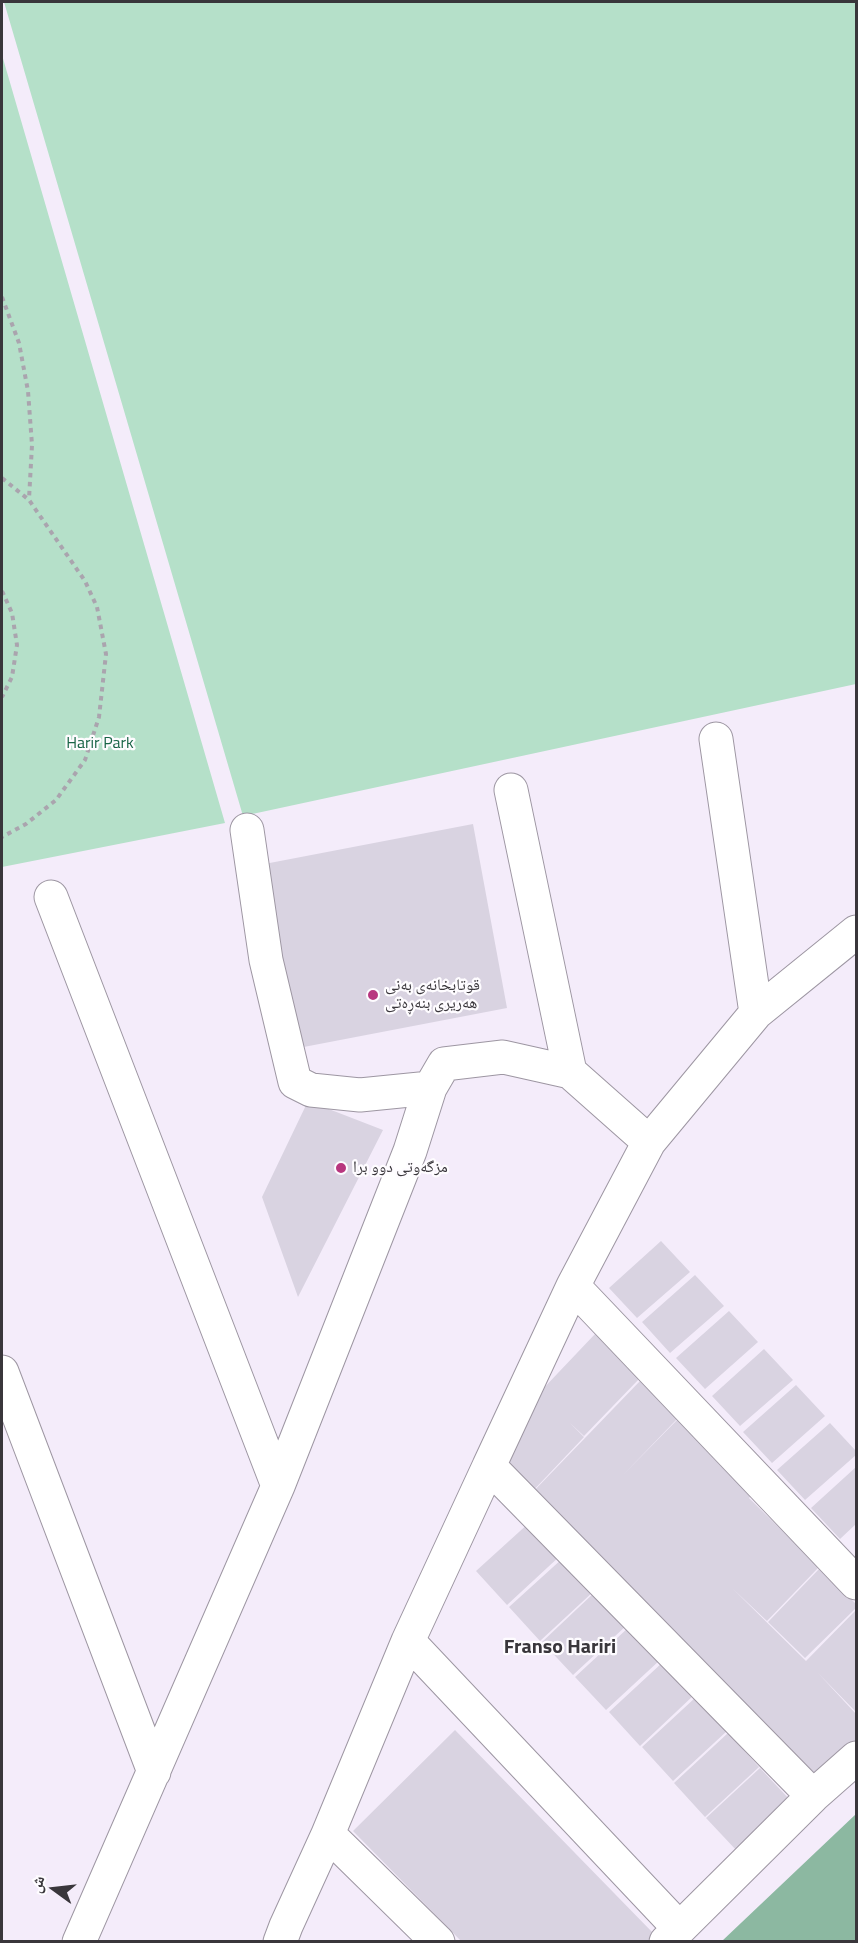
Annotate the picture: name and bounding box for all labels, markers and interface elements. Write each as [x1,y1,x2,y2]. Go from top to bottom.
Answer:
park label: Harir Park [66,734,134,754]
place label: قوتابخانەی بەنی هەریری بنەڕەتی [385,976,480,1014]
marker: قوتابخانەی بەنی هەریری بنەڕەتی [366,988,380,1002]
place label: مزگەوتی دوو برا [353,1158,448,1178]
marker: مزگەوتی دوو برا [334,1161,348,1175]
district label: Franso Hariri [504,1636,616,1660]
north arrow [24,1859,84,1919]
text: ش [23,1873,50,1896]

